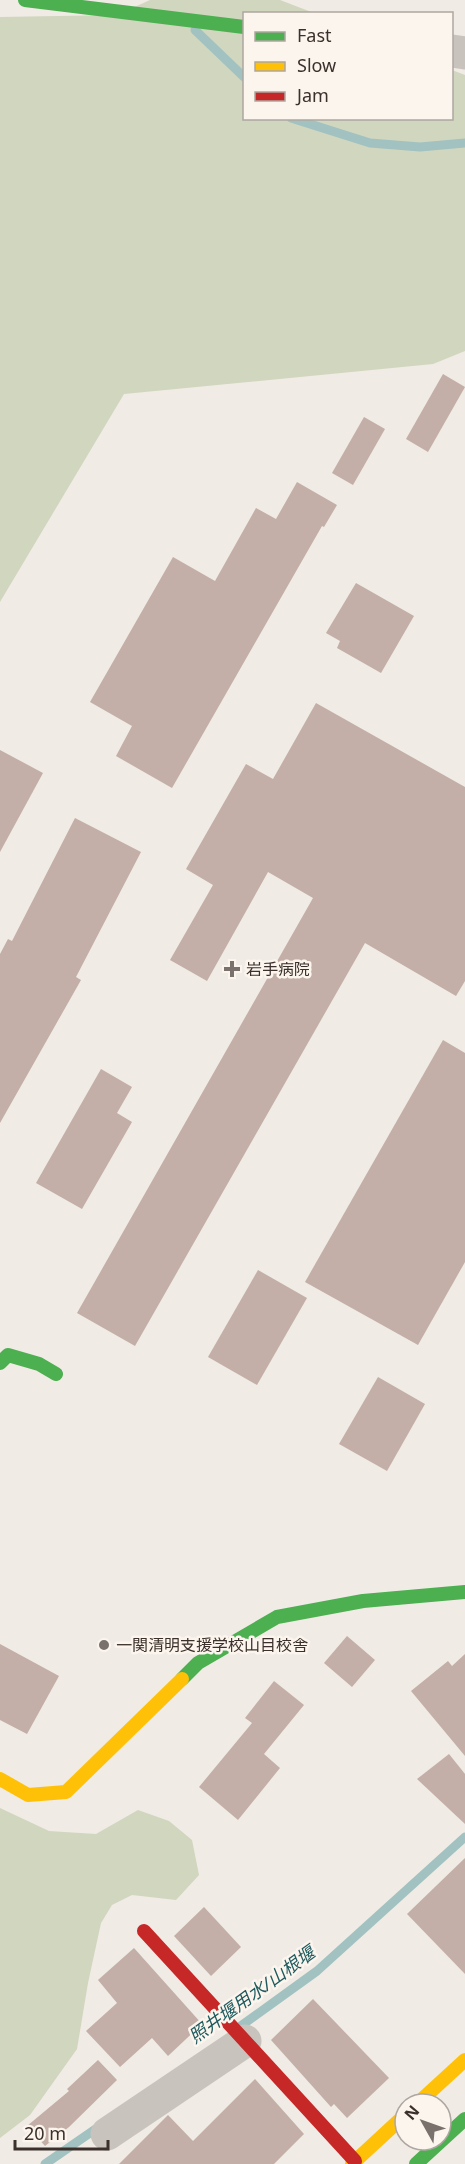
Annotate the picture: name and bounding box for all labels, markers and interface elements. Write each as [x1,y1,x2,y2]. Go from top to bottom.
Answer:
legend [243,12,453,120]
text: Fast [297,23,332,47]
text: Slow [297,53,336,77]
text: Jam [295,83,329,107]
place label: 岩手病院 [246,958,310,980]
marker: 岩手病院 [223,960,241,978]
place label: 一関清明支援学校山目校舎 [116,1634,308,1656]
marker: 一関清明支援学校山目校舎 [97,1638,111,1652]
water label: 照井堰用水/山根堰 [184,1939,322,2048]
north arrow [393,2092,453,2152]
text: N [399,2100,424,2124]
scale bar [15,2113,108,2151]
text: 20 m [24,2121,66,2145]

